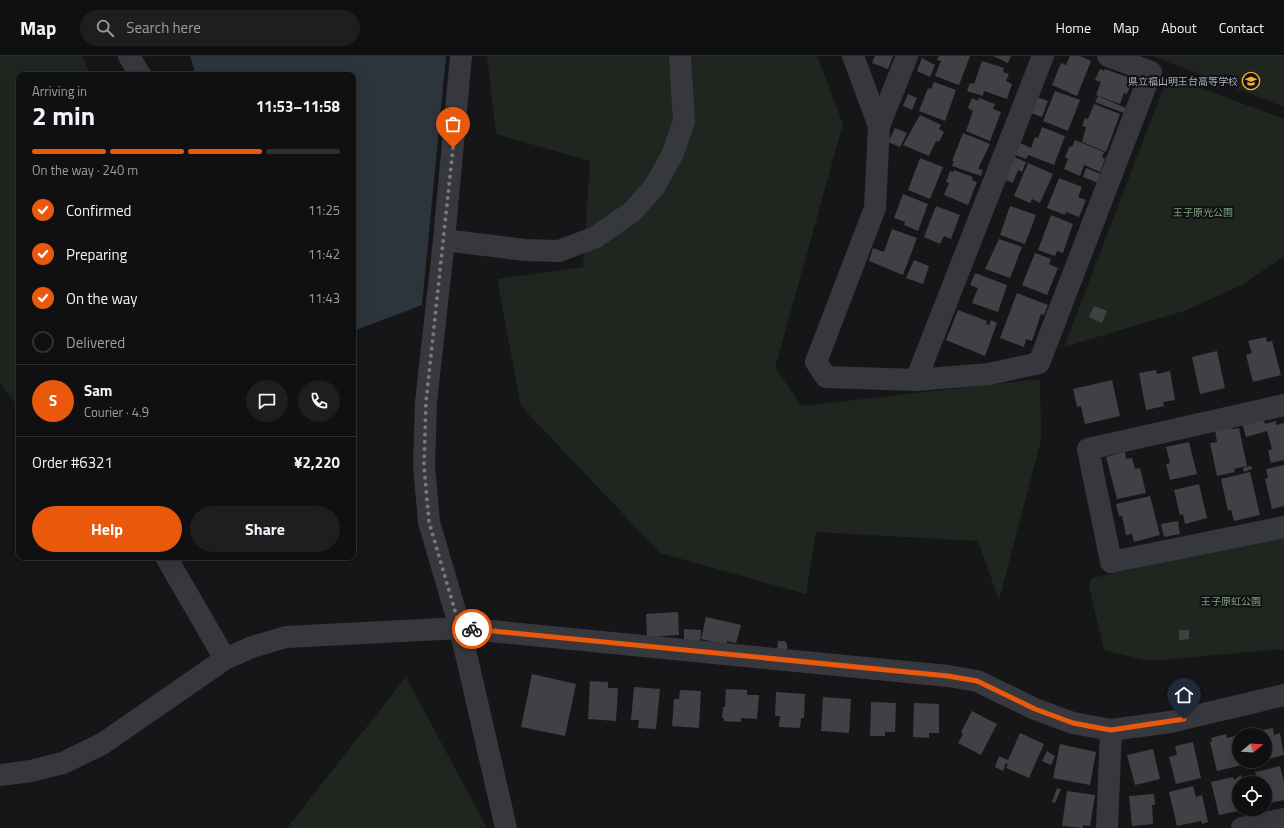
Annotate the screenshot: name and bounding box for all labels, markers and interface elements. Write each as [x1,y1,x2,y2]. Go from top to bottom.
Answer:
search box [80,10,360,46]
text: Map [20,13,56,42]
text: Search here [126,16,201,39]
icon: search [94,17,116,39]
text: Home [1056,17,1091,38]
text: Map [1113,17,1139,38]
text: About [1161,17,1197,38]
text: Contact [1219,17,1264,38]
school or university icon: 県立福山明王台高等学校 [1241,71,1261,91]
place label: 県立福山明王台高等学校 [1128,74,1238,89]
text: Arriving in [32,81,87,101]
text: 11:53–11:58 [256,95,340,118]
text: 2 min [32,96,95,135]
pin [436,107,470,148]
icon: bag [442,113,464,135]
text: On the way · 240 m [32,160,138,180]
icon: check [32,199,54,221]
text: Confirmed [66,199,131,222]
text: 11:25 [308,200,340,220]
park label: 王子原光公園 [1173,205,1233,220]
icon: check [32,243,54,265]
text: Preparing [66,243,127,266]
text: 11:42 [308,244,340,264]
icon: check [32,287,54,309]
text: On the way [66,287,138,310]
text: 11:43 [308,288,340,308]
text: Delivered [66,331,125,354]
text: Sam [84,379,112,402]
button: chat [246,380,288,422]
button: phone [298,380,340,422]
text: S [49,389,57,412]
text: Courier · 4.9 [84,402,149,422]
text: Order #6321 [32,451,113,474]
text: ¥2,220 [294,451,340,474]
button: Help [32,506,182,552]
button: Share [190,506,340,552]
park label: 王子原虹公園 [1201,594,1261,609]
courier [452,609,492,649]
icon: bike [461,618,483,640]
pin [1167,678,1201,719]
icon: home [1173,684,1195,706]
north arrow [1232,728,1272,768]
map controls [1232,728,1272,816]
button: locate [1232,776,1272,816]

